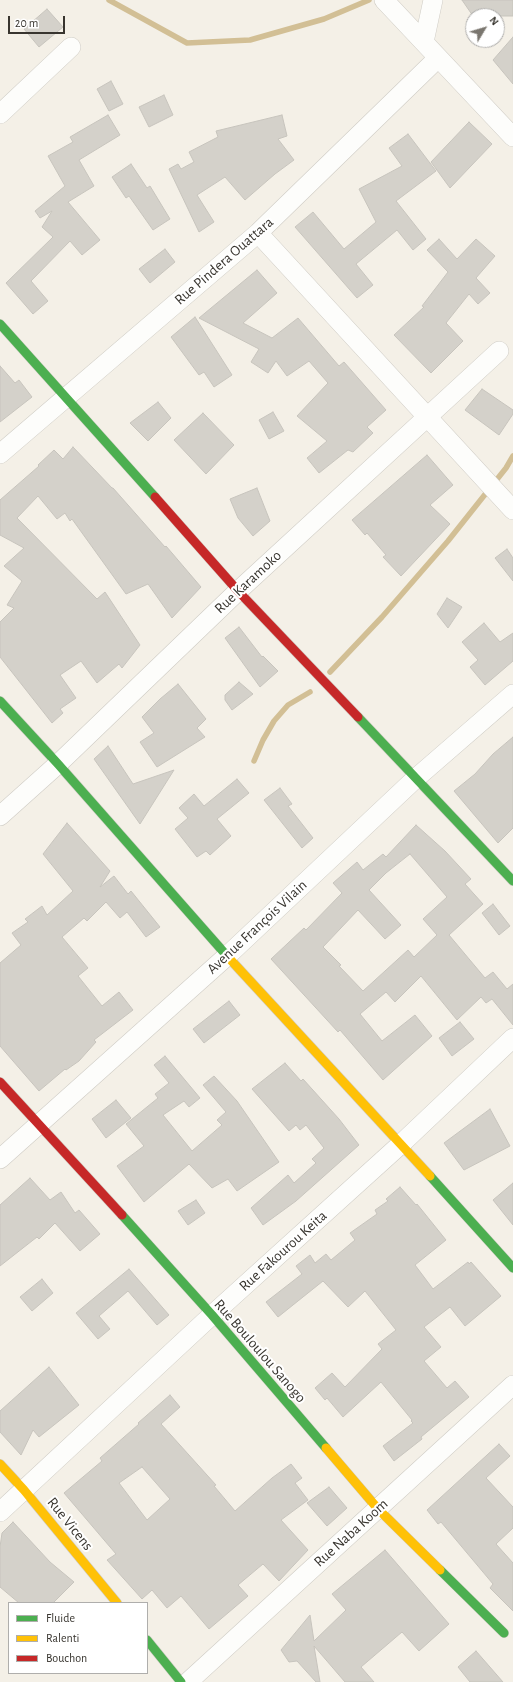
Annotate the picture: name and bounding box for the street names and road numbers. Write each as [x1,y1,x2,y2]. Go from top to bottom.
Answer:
street label: Rue Pindera Ouattara [171,213,277,309]
street label: Rue Karamoko [211,547,285,617]
street label: Avenue François Vilain [203,876,311,978]
street label: Rue Fakourou Keita [235,1207,331,1295]
street label: Rue Bouloulou Sanogo [210,1296,310,1406]
street label: Rue Vicens [43,1494,97,1554]
street label: Rue Naba Koom [310,1495,392,1571]

